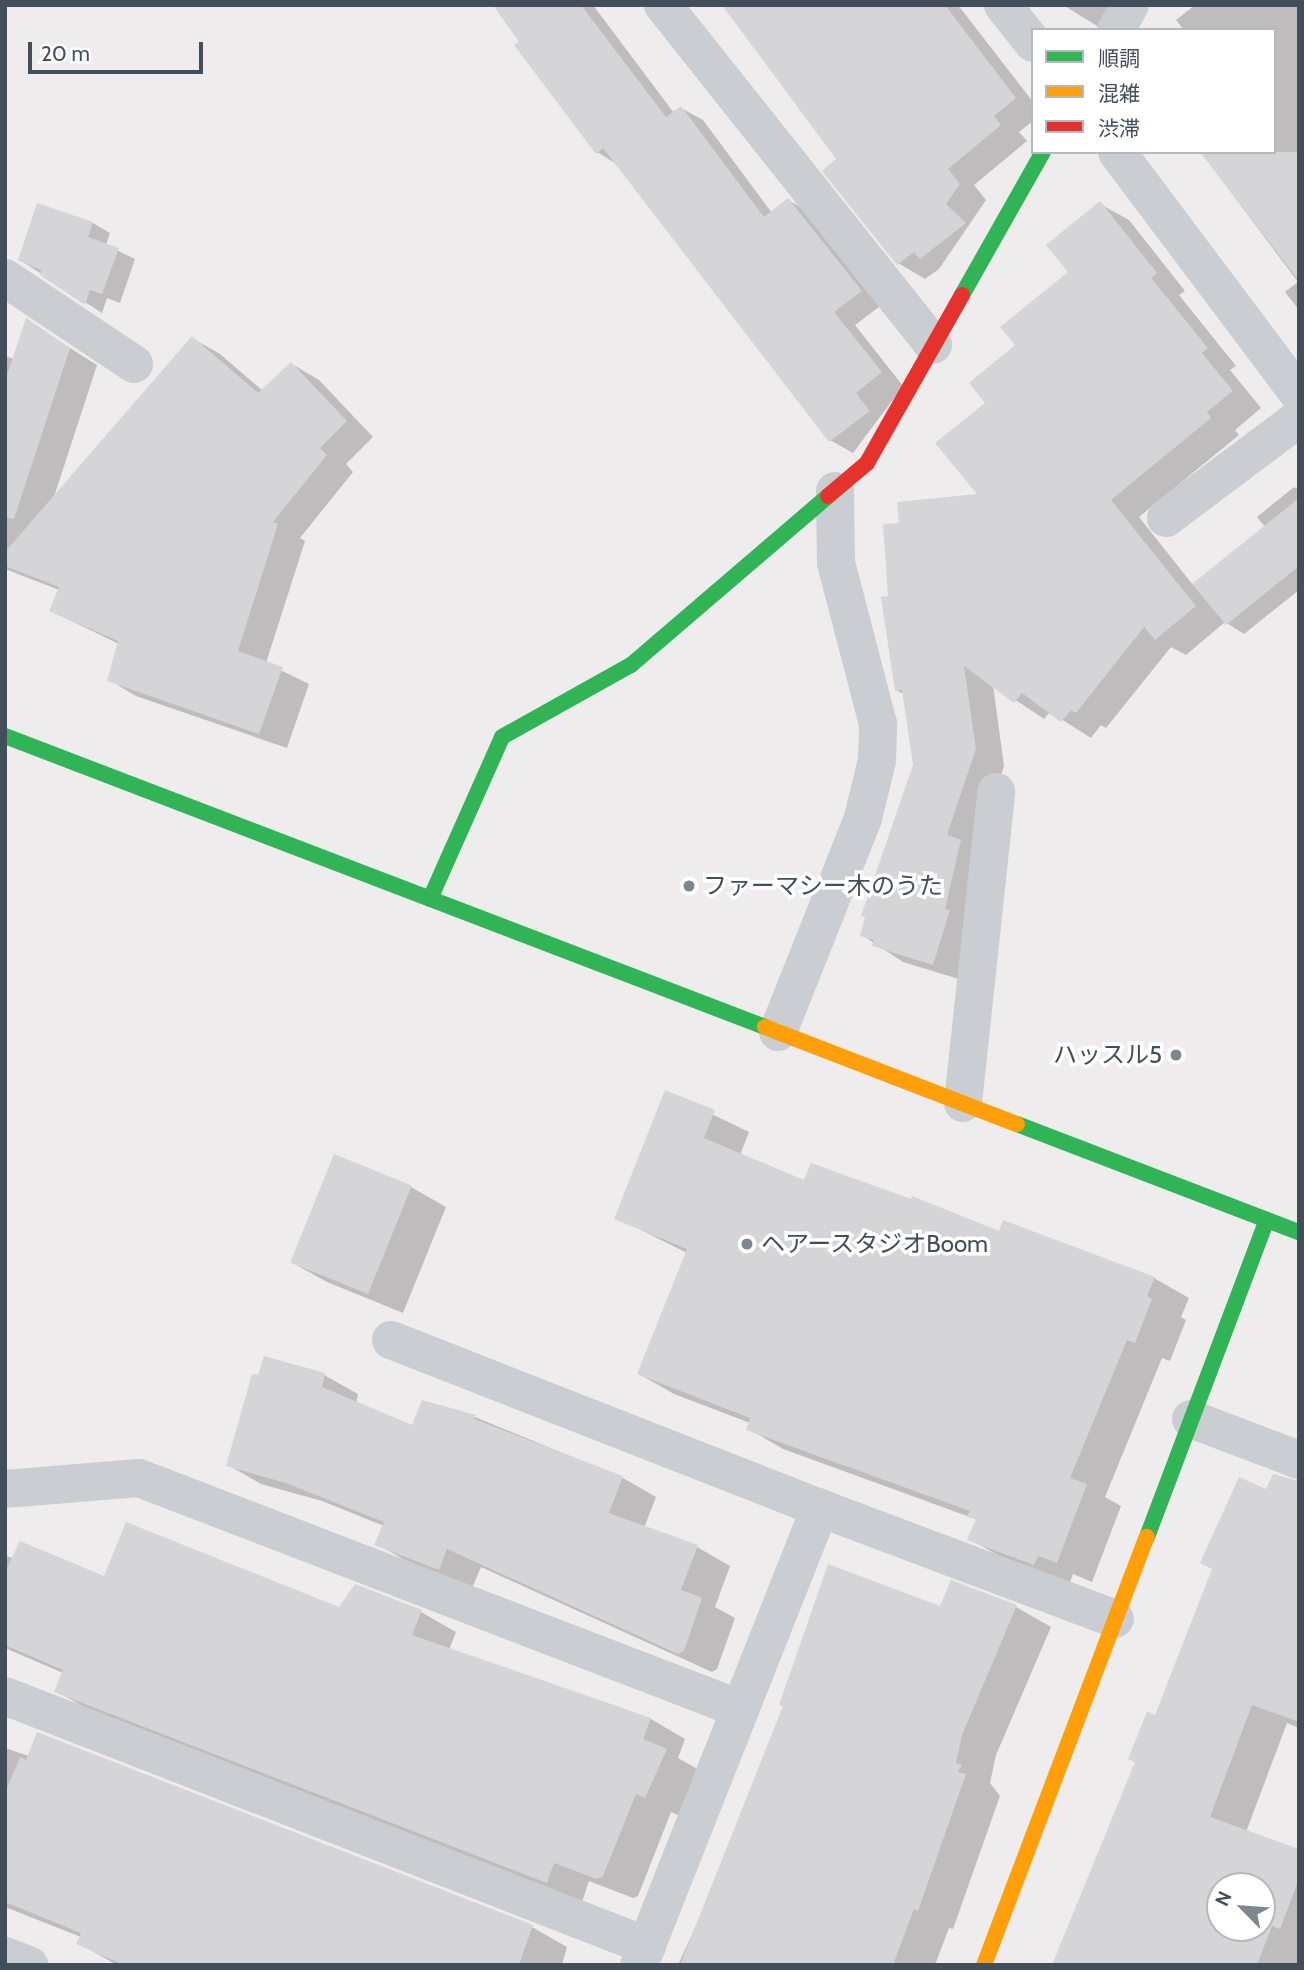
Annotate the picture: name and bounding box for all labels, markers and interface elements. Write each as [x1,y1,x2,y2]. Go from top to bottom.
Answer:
scale bar [32,28,206,72]
legend [1031,28,1276,154]
text: 20 m [41,41,90,66]
text: 順調 [1098,46,1140,71]
text: 混雑 [1098,81,1140,106]
text: 渋滞 [1098,116,1140,141]
place label: ファーマシー木のうた [703,872,943,900]
marker: ファーマシー木のうた [681,878,697,894]
place label: ハッスル5 [1053,1041,1162,1069]
marker: ハッスル5 [1168,1047,1184,1063]
place label: ヘアースタジオBoom [761,1230,989,1258]
marker: ヘアースタジオBoom [739,1236,755,1252]
north arrow [1206,1872,1276,1942]
text: N [1210,1888,1237,1910]

